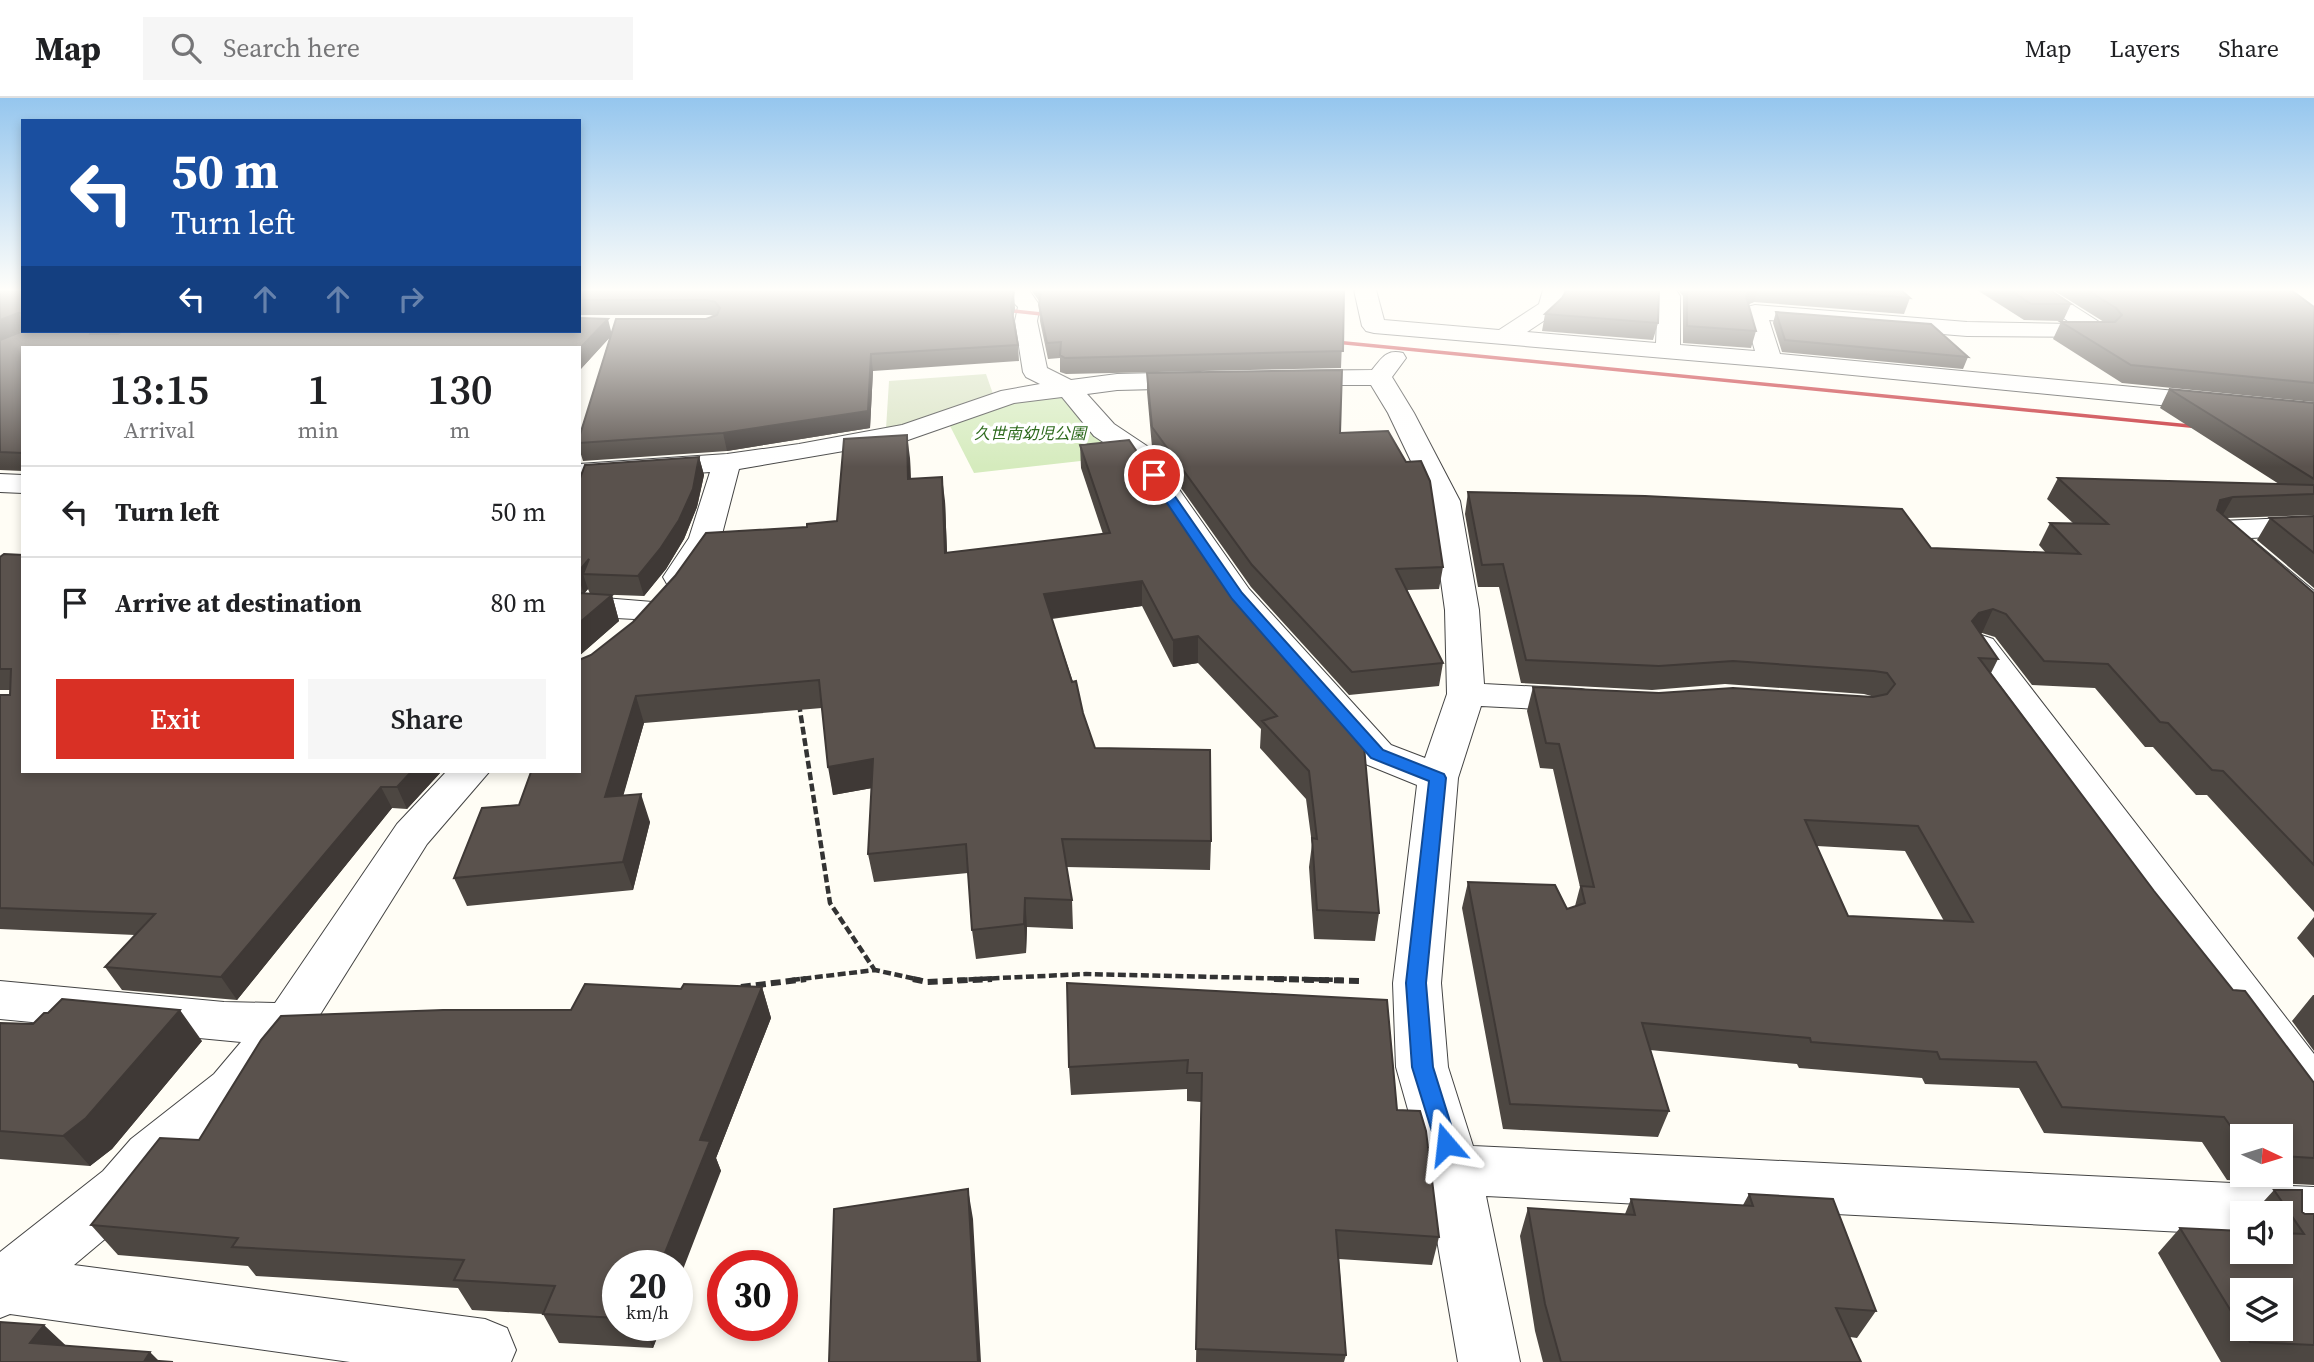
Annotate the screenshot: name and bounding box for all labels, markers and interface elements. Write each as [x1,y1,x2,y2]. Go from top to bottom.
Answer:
search box [143,17,633,80]
text: Map [35,26,101,71]
icon: search [167,29,205,67]
text: Search here [223,30,360,66]
text: Map [2025,32,2072,65]
text: Layers [2110,32,2180,65]
text: Share [2218,32,2279,65]
text: 50 m [171,137,279,204]
icon: left [56,147,147,238]
text: Turn left [171,201,295,245]
icon: left [173,280,211,318]
icon: ahead [246,280,284,318]
icon: ahead [319,280,357,318]
icon: right [392,280,430,318]
text: 13:15 [109,360,209,418]
text: 1 [307,360,329,418]
text: 130 [427,360,493,418]
text: Arrival [124,414,195,446]
text: min [297,414,339,446]
text: m [450,414,470,446]
park label: 久世南幼児公園 [974,422,1088,444]
pin [1124,445,1184,505]
icon: arrive [1135,456,1173,494]
icon: left [56,493,94,531]
text: Turn left [115,494,219,530]
text: 50 m [491,494,546,530]
icon: arrive [56,584,94,622]
text: Arrive at destination [115,585,362,621]
text: 80 m [491,585,546,621]
button: Exit [56,679,294,759]
button: Share [308,679,546,759]
position arrow [1409,1107,1483,1181]
north arrow [2230,1124,2292,1186]
map controls [2230,1124,2293,1341]
button: sound [2230,1201,2293,1264]
speed limit sign: 30 [707,1250,798,1341]
text: 20 [629,1262,666,1310]
button: layers [2230,1278,2293,1341]
text: km/h [626,1300,669,1325]

